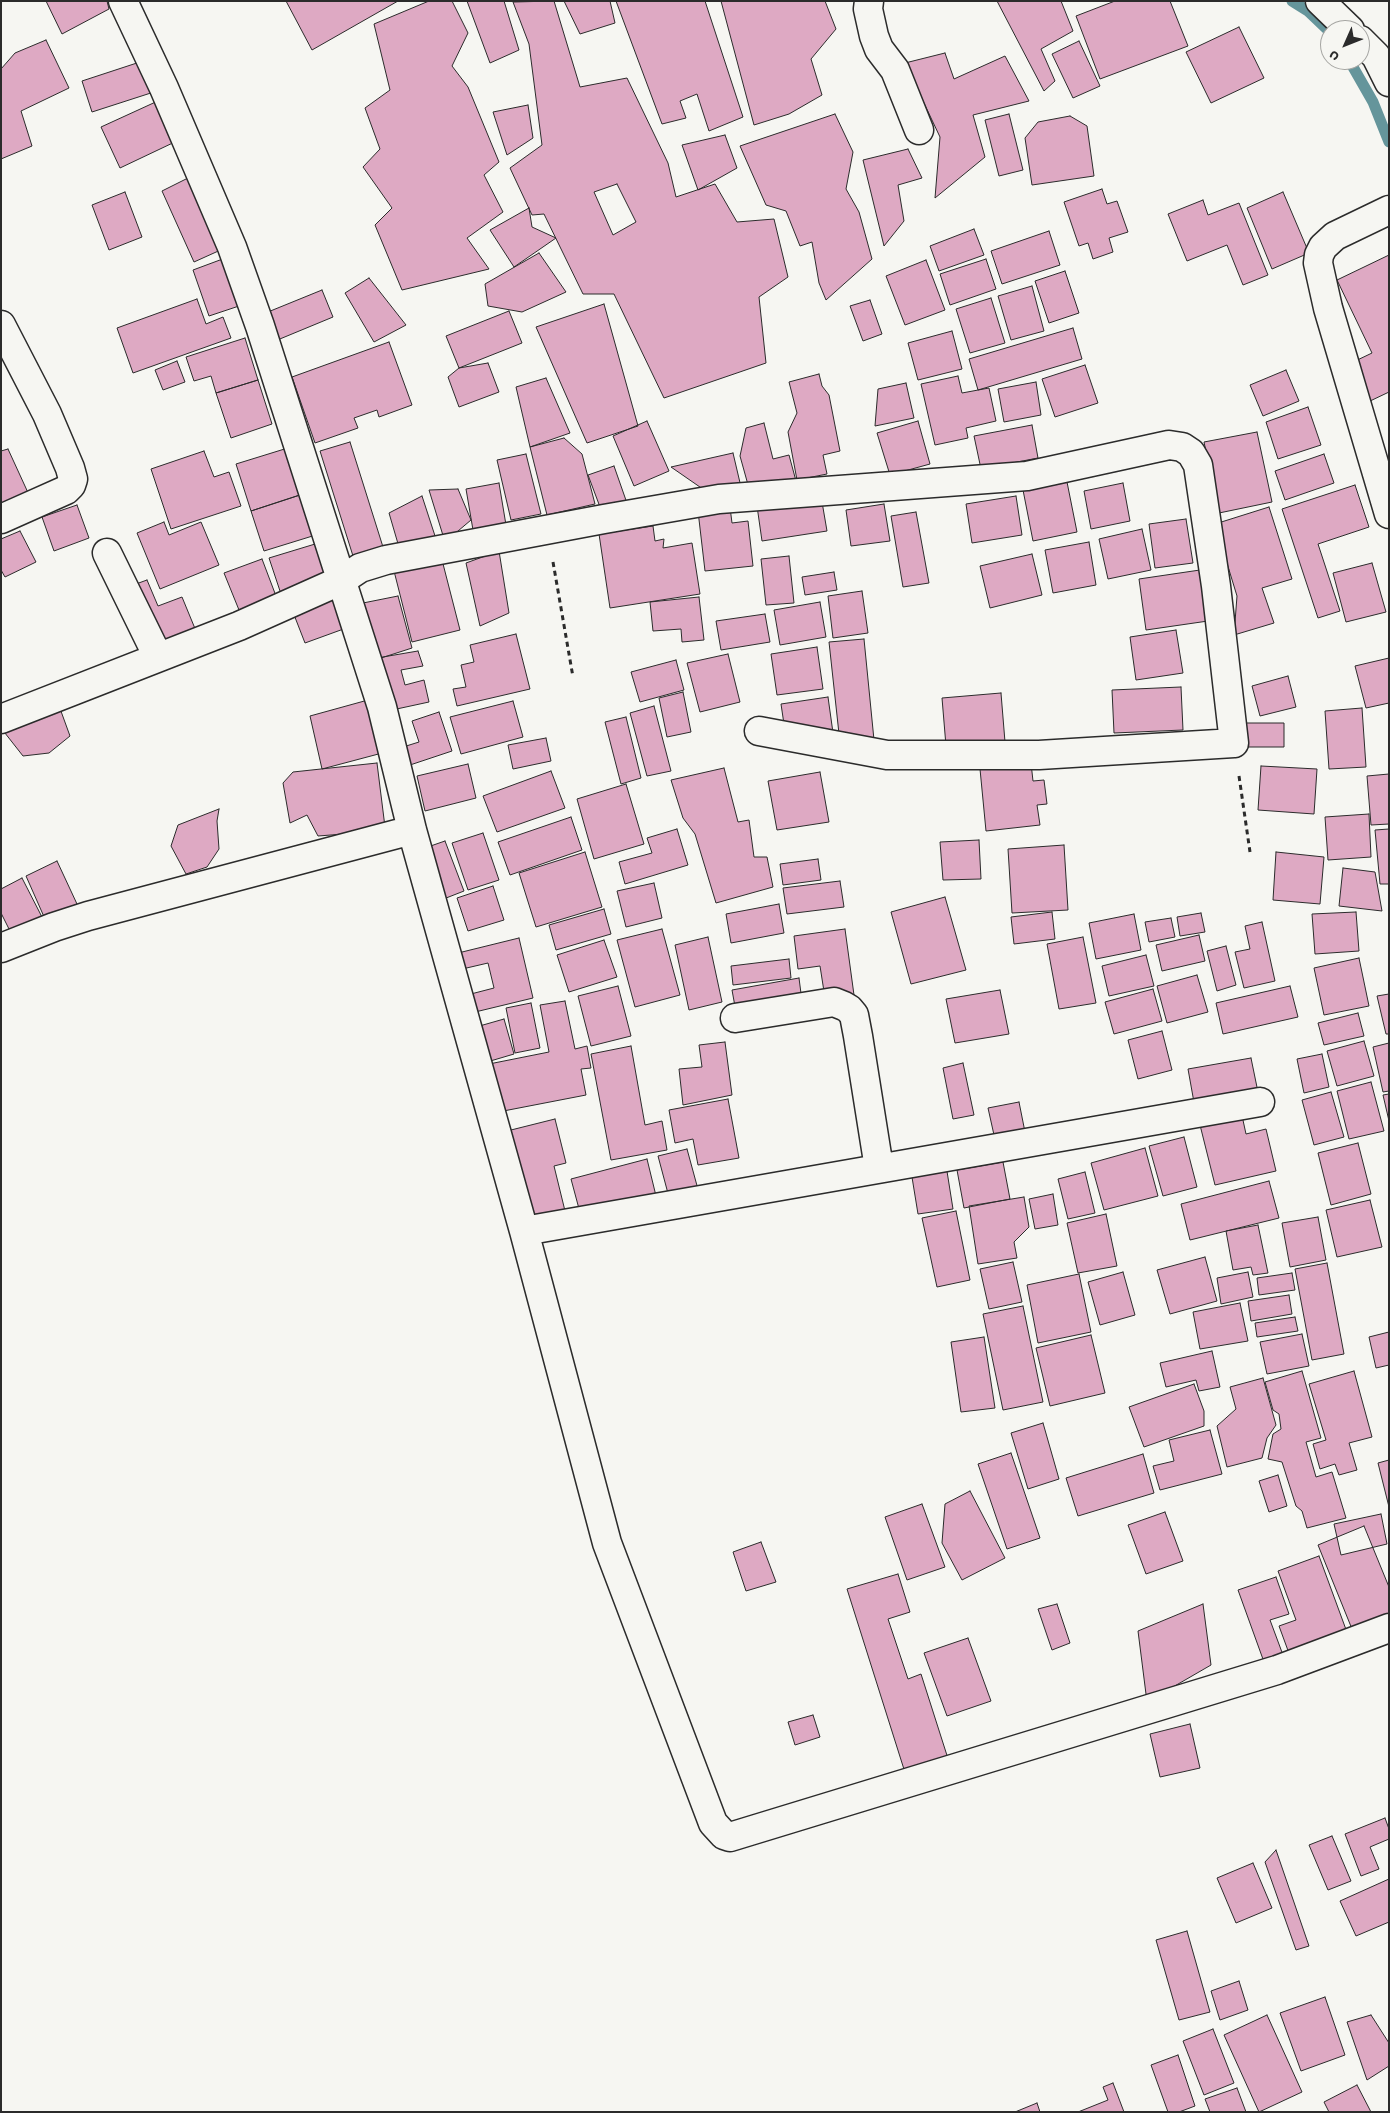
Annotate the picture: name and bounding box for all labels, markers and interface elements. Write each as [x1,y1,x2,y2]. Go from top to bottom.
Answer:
north arrow [1320,20,1370,70]
text: U [1326,46,1343,64]

